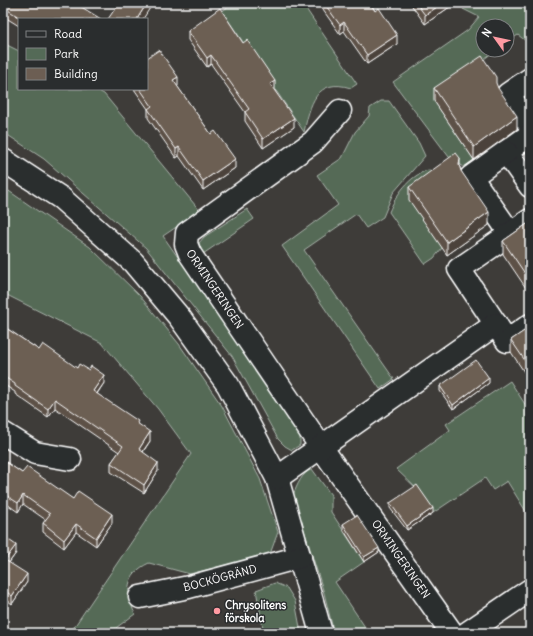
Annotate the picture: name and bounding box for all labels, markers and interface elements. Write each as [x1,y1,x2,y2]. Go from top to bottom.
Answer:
legend [18,18,148,90]
north arrow [475,18,515,58]
text: Road [54,26,82,41]
text: N [479,26,495,40]
text: Park [54,46,79,61]
text: Building [54,66,98,81]
street label: ORMINGERINGEN [183,247,247,331]
street label: ORMINGERINGEN [369,517,433,601]
street label: BOCKÖGRÄND [182,560,258,595]
place label: Chrysolitens förskola [224,598,286,625]
marker: Chrysolitens förskola [212,606,222,616]

